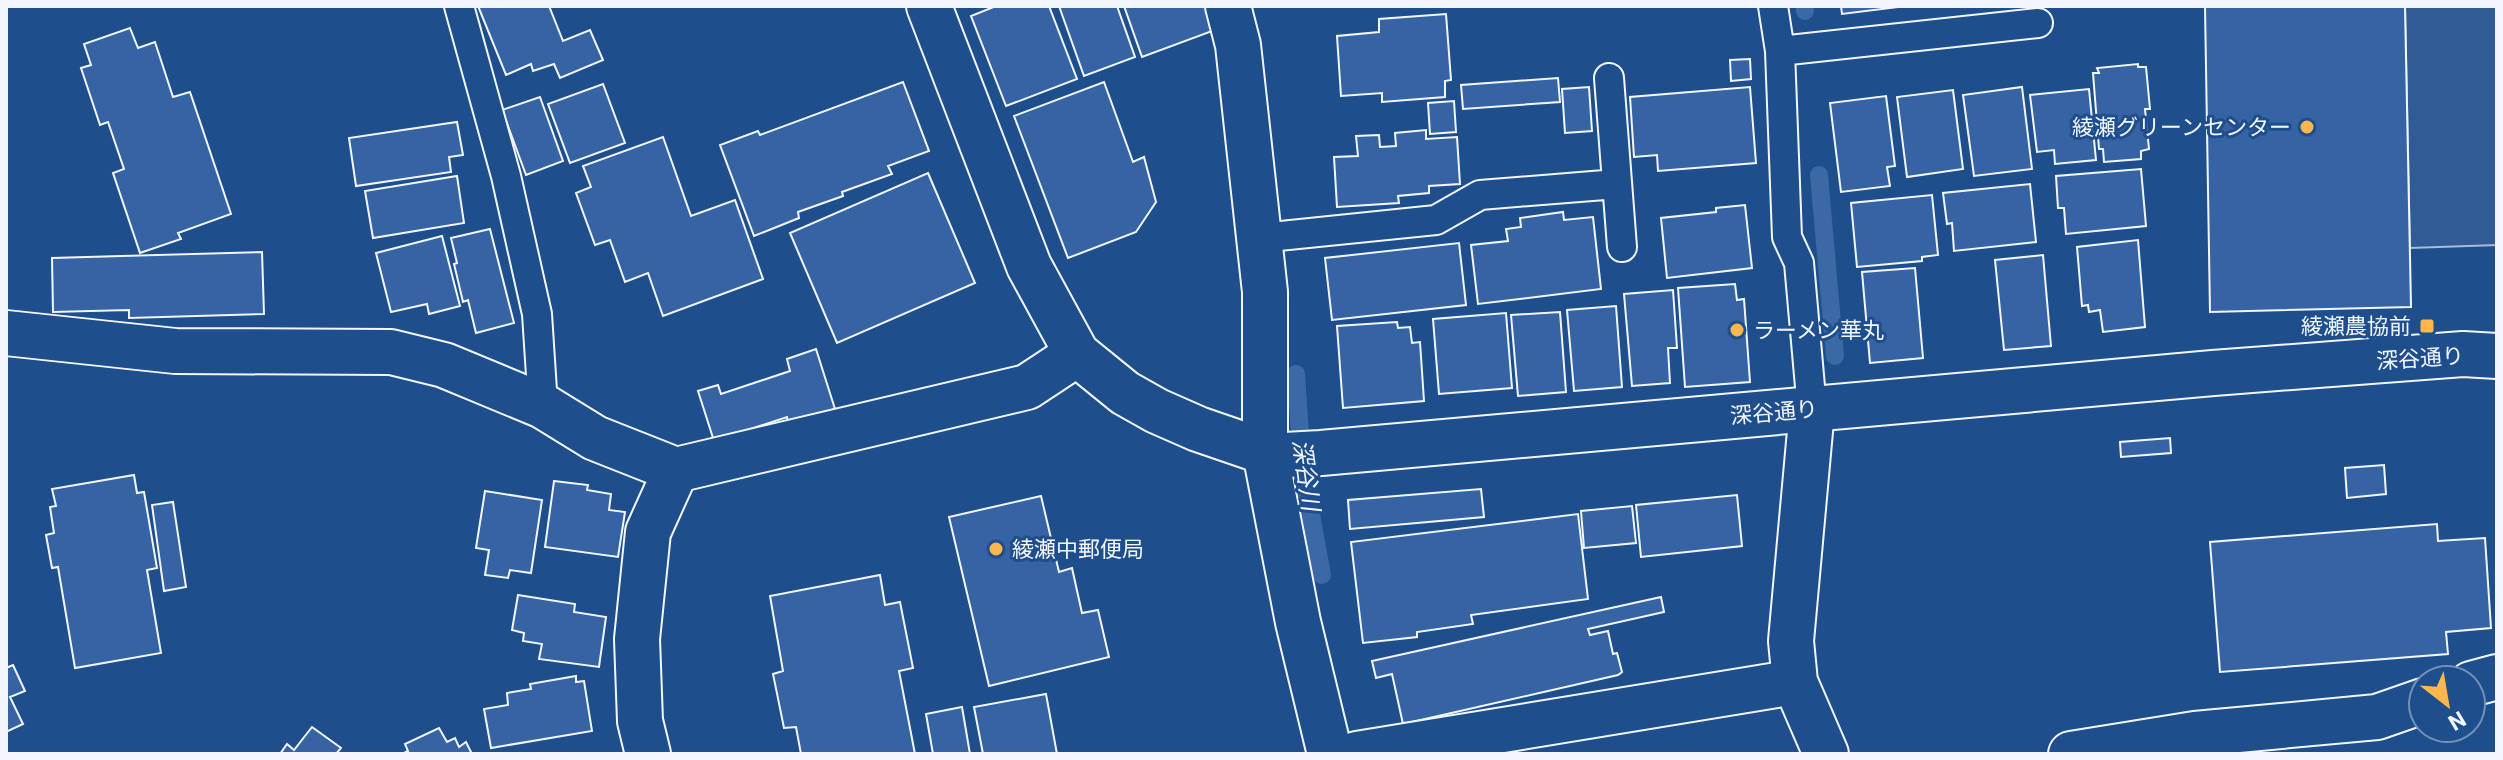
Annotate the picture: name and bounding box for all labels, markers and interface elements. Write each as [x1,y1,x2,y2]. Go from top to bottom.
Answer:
place label: 綾瀬グリーンセンター [2072,115,2291,140]
marker: 綾瀬グリーンセンター [2298,118,2316,136]
place label: 綾瀬農協前 [2301,314,2411,339]
marker: 綾瀬農協前 [2418,317,2436,335]
place label: ラーメン華丸 [1753,318,1884,343]
marker: ラーメン華丸 [1728,321,1746,339]
street label: 深谷通り [2375,343,2465,374]
street label: 深谷通り [1729,396,1819,429]
water label: 深谷川 [1287,437,1325,516]
place label: 綾瀬中郵便局 [1012,537,1144,562]
marker: 綾瀬中郵便局 [987,540,1005,558]
north arrow [2407,664,2487,744]
text: N [2444,706,2470,735]

